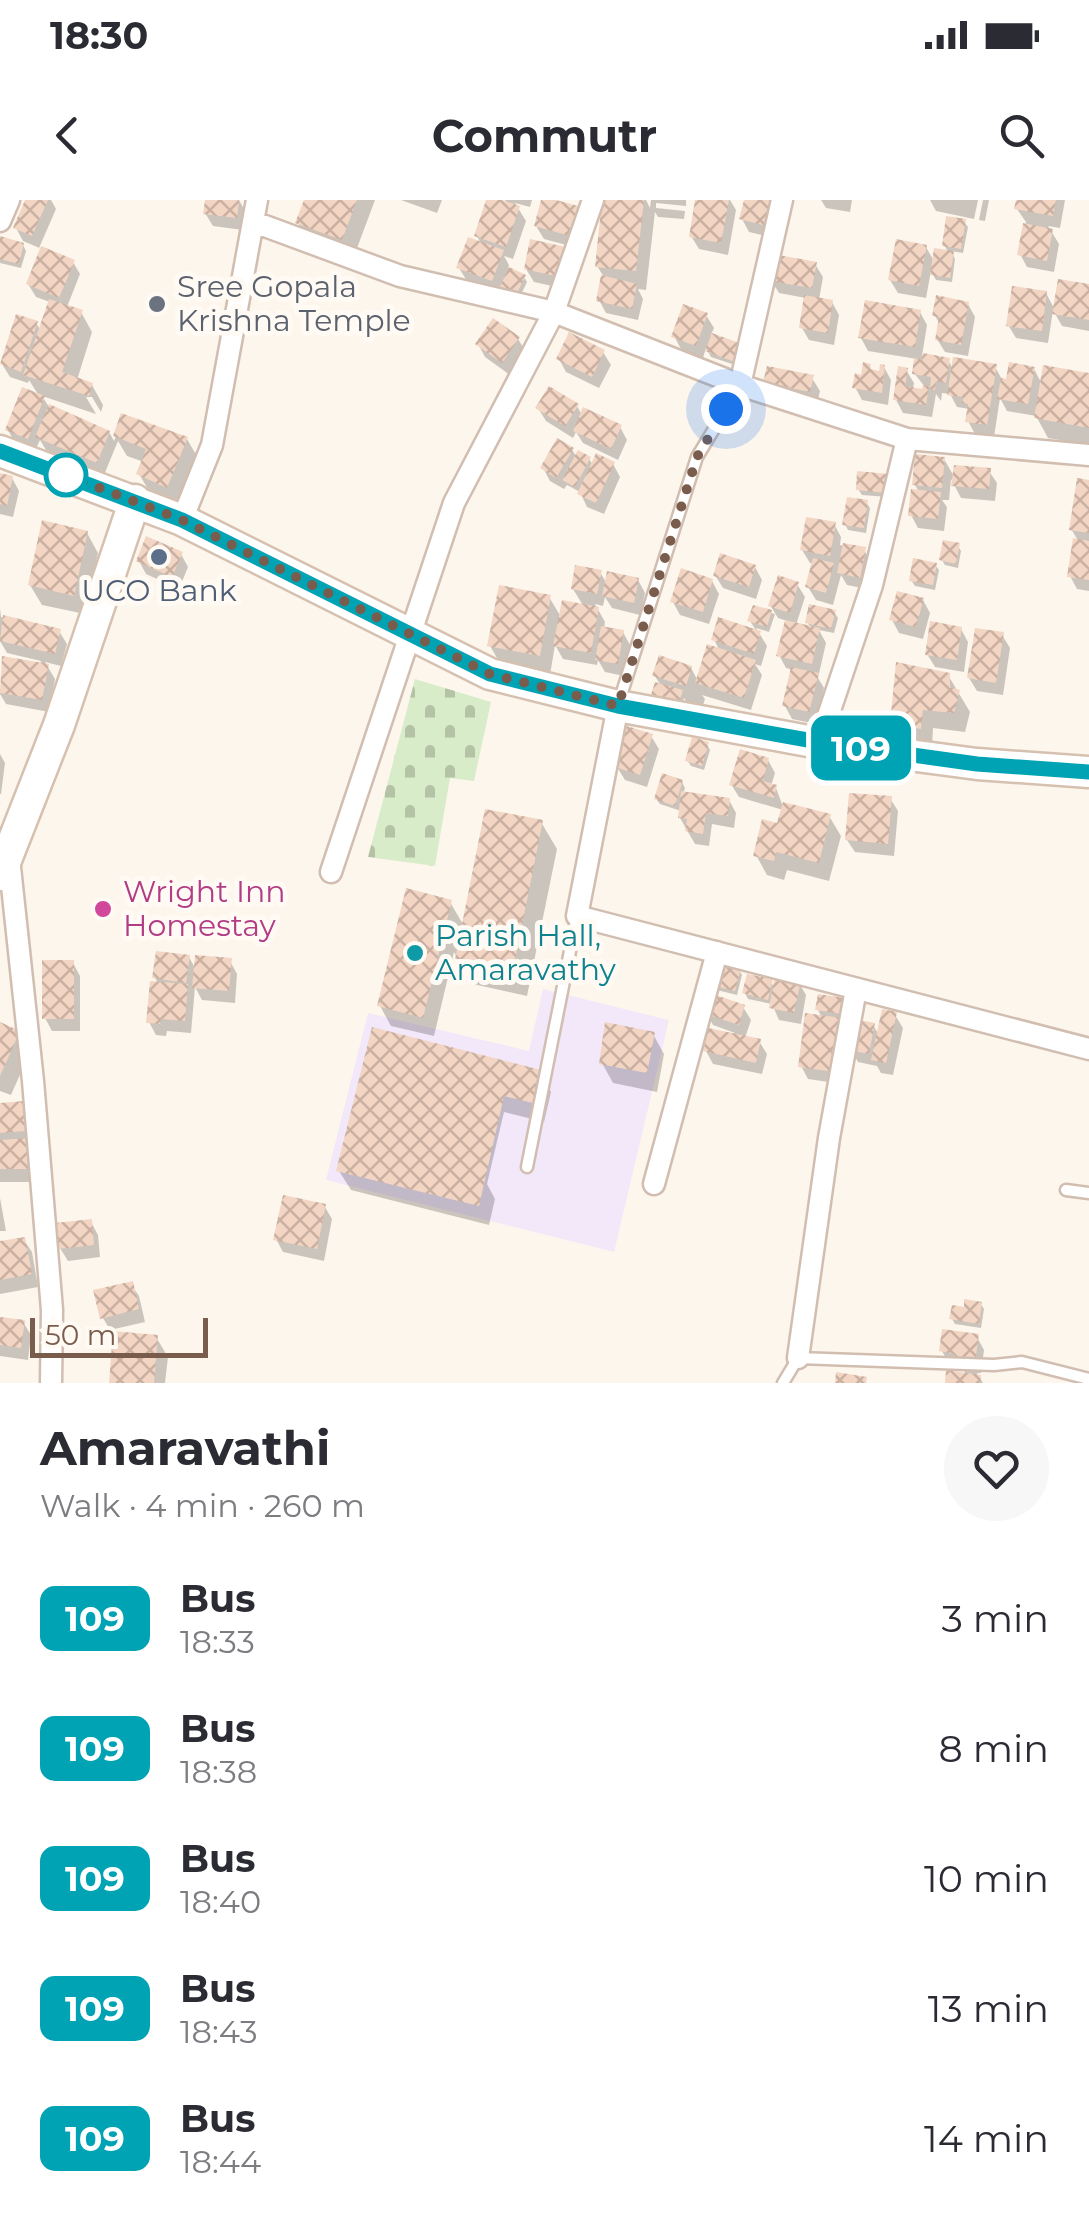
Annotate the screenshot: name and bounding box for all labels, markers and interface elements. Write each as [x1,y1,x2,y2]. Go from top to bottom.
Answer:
text: 18:30 [50,12,148,59]
icon: back [40,108,95,163]
text: Commutr [432,108,657,163]
icon: search [994,108,1049,163]
place label: Sree Gopala Krishna Temple [177,268,411,339]
marker: Sree Gopala Krishna Temple [146,293,168,315]
your location [701,384,751,434]
unlabelled marker [45,454,87,496]
marker: UCO Bank [148,546,170,568]
place label: UCO Bank [81,572,237,609]
line badge: 109 [804,716,918,780]
text: 109 [831,727,891,770]
place label: Wright Inn Homestay [123,873,286,944]
marker: Wright Inn Homestay [92,898,114,920]
place label: Parish Hall, Amaravathy [435,917,617,988]
marker: Parish Hall, Amaravathy [404,942,426,964]
scale bar [30,1313,208,1358]
text: 50 m [45,1318,116,1352]
button: heart [944,1416,1049,1521]
text: Amaravathi [40,1419,330,1477]
text: Walk · 4 min · 260 m [40,1486,365,1525]
text: Bus [180,1575,255,1622]
text: 3 min [941,1595,1049,1642]
text: 109 [65,1597,125,1640]
text: 18:33 [180,1622,255,1661]
text: Bus [180,1705,255,1752]
text: 8 min [939,1725,1049,1772]
text: 109 [65,1727,125,1770]
text: 18:38 [180,1752,257,1791]
text: Bus [180,1835,255,1882]
text: 10 min [924,1855,1049,1902]
text: 109 [65,1857,125,1900]
text: 18:40 [180,1882,261,1921]
text: Bus [180,1965,255,2012]
text: 13 min [928,1985,1049,2032]
text: 109 [65,1987,125,2030]
text: 18:43 [180,2012,257,2051]
text: Bus [180,2095,255,2142]
text: 14 min [924,2115,1049,2162]
text: 109 [65,2117,125,2160]
text: 18:44 [180,2142,261,2181]

